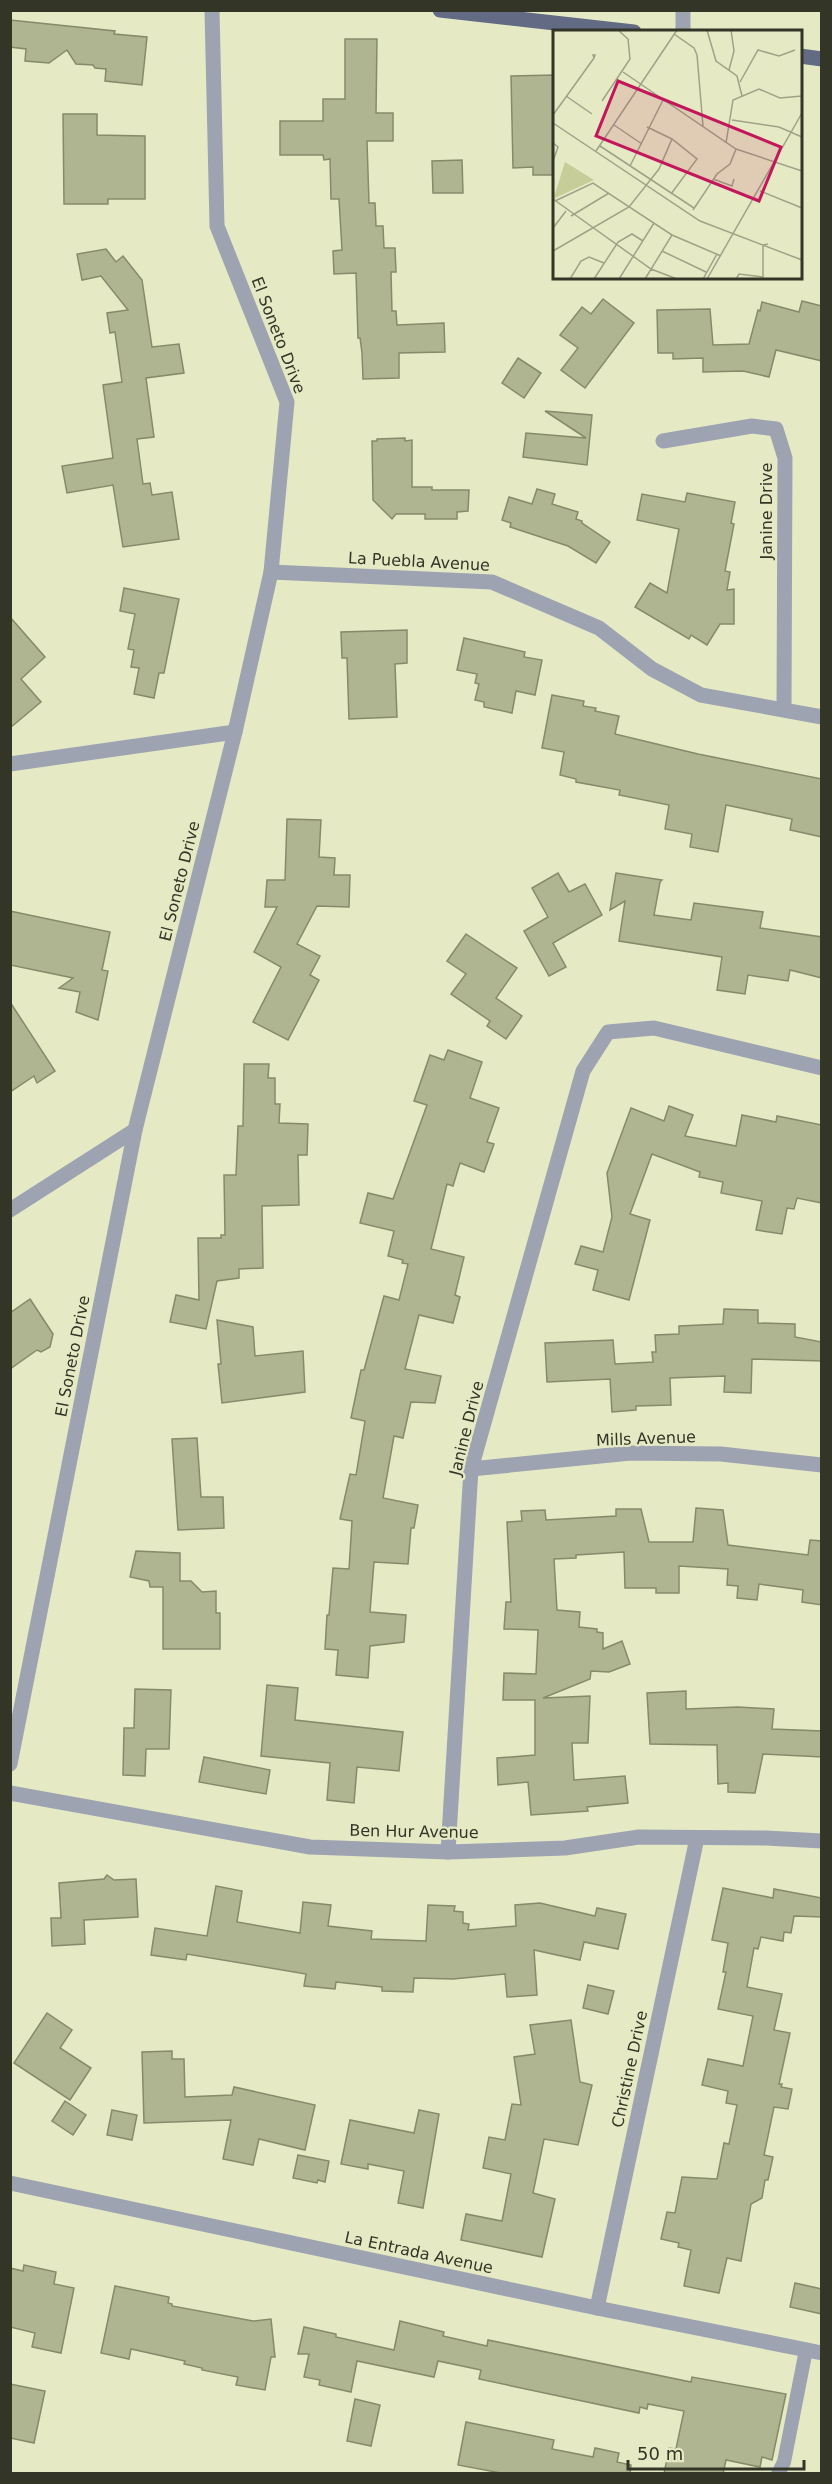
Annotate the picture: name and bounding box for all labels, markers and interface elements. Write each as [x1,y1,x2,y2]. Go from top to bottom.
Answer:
inset map [553,30,802,279]
street label: El Soneto Drive [248,274,310,396]
street label: Janine Drive [757,463,776,560]
street label: La Puebla Avenue [348,548,490,575]
street label: El Soneto Drive [155,819,204,943]
street label: El Soneto Drive [51,1294,94,1418]
street label: Janine Drive [445,1379,487,1478]
street label: Mills Avenue [596,1427,696,1450]
street label: Ben Hur Avenue [349,1821,479,1842]
street label: Christine Drive [608,2009,651,2129]
street label: La Entrada Avenue [343,2227,495,2277]
scale bar [628,2433,804,2471]
text: 50 m [637,2443,683,2464]

